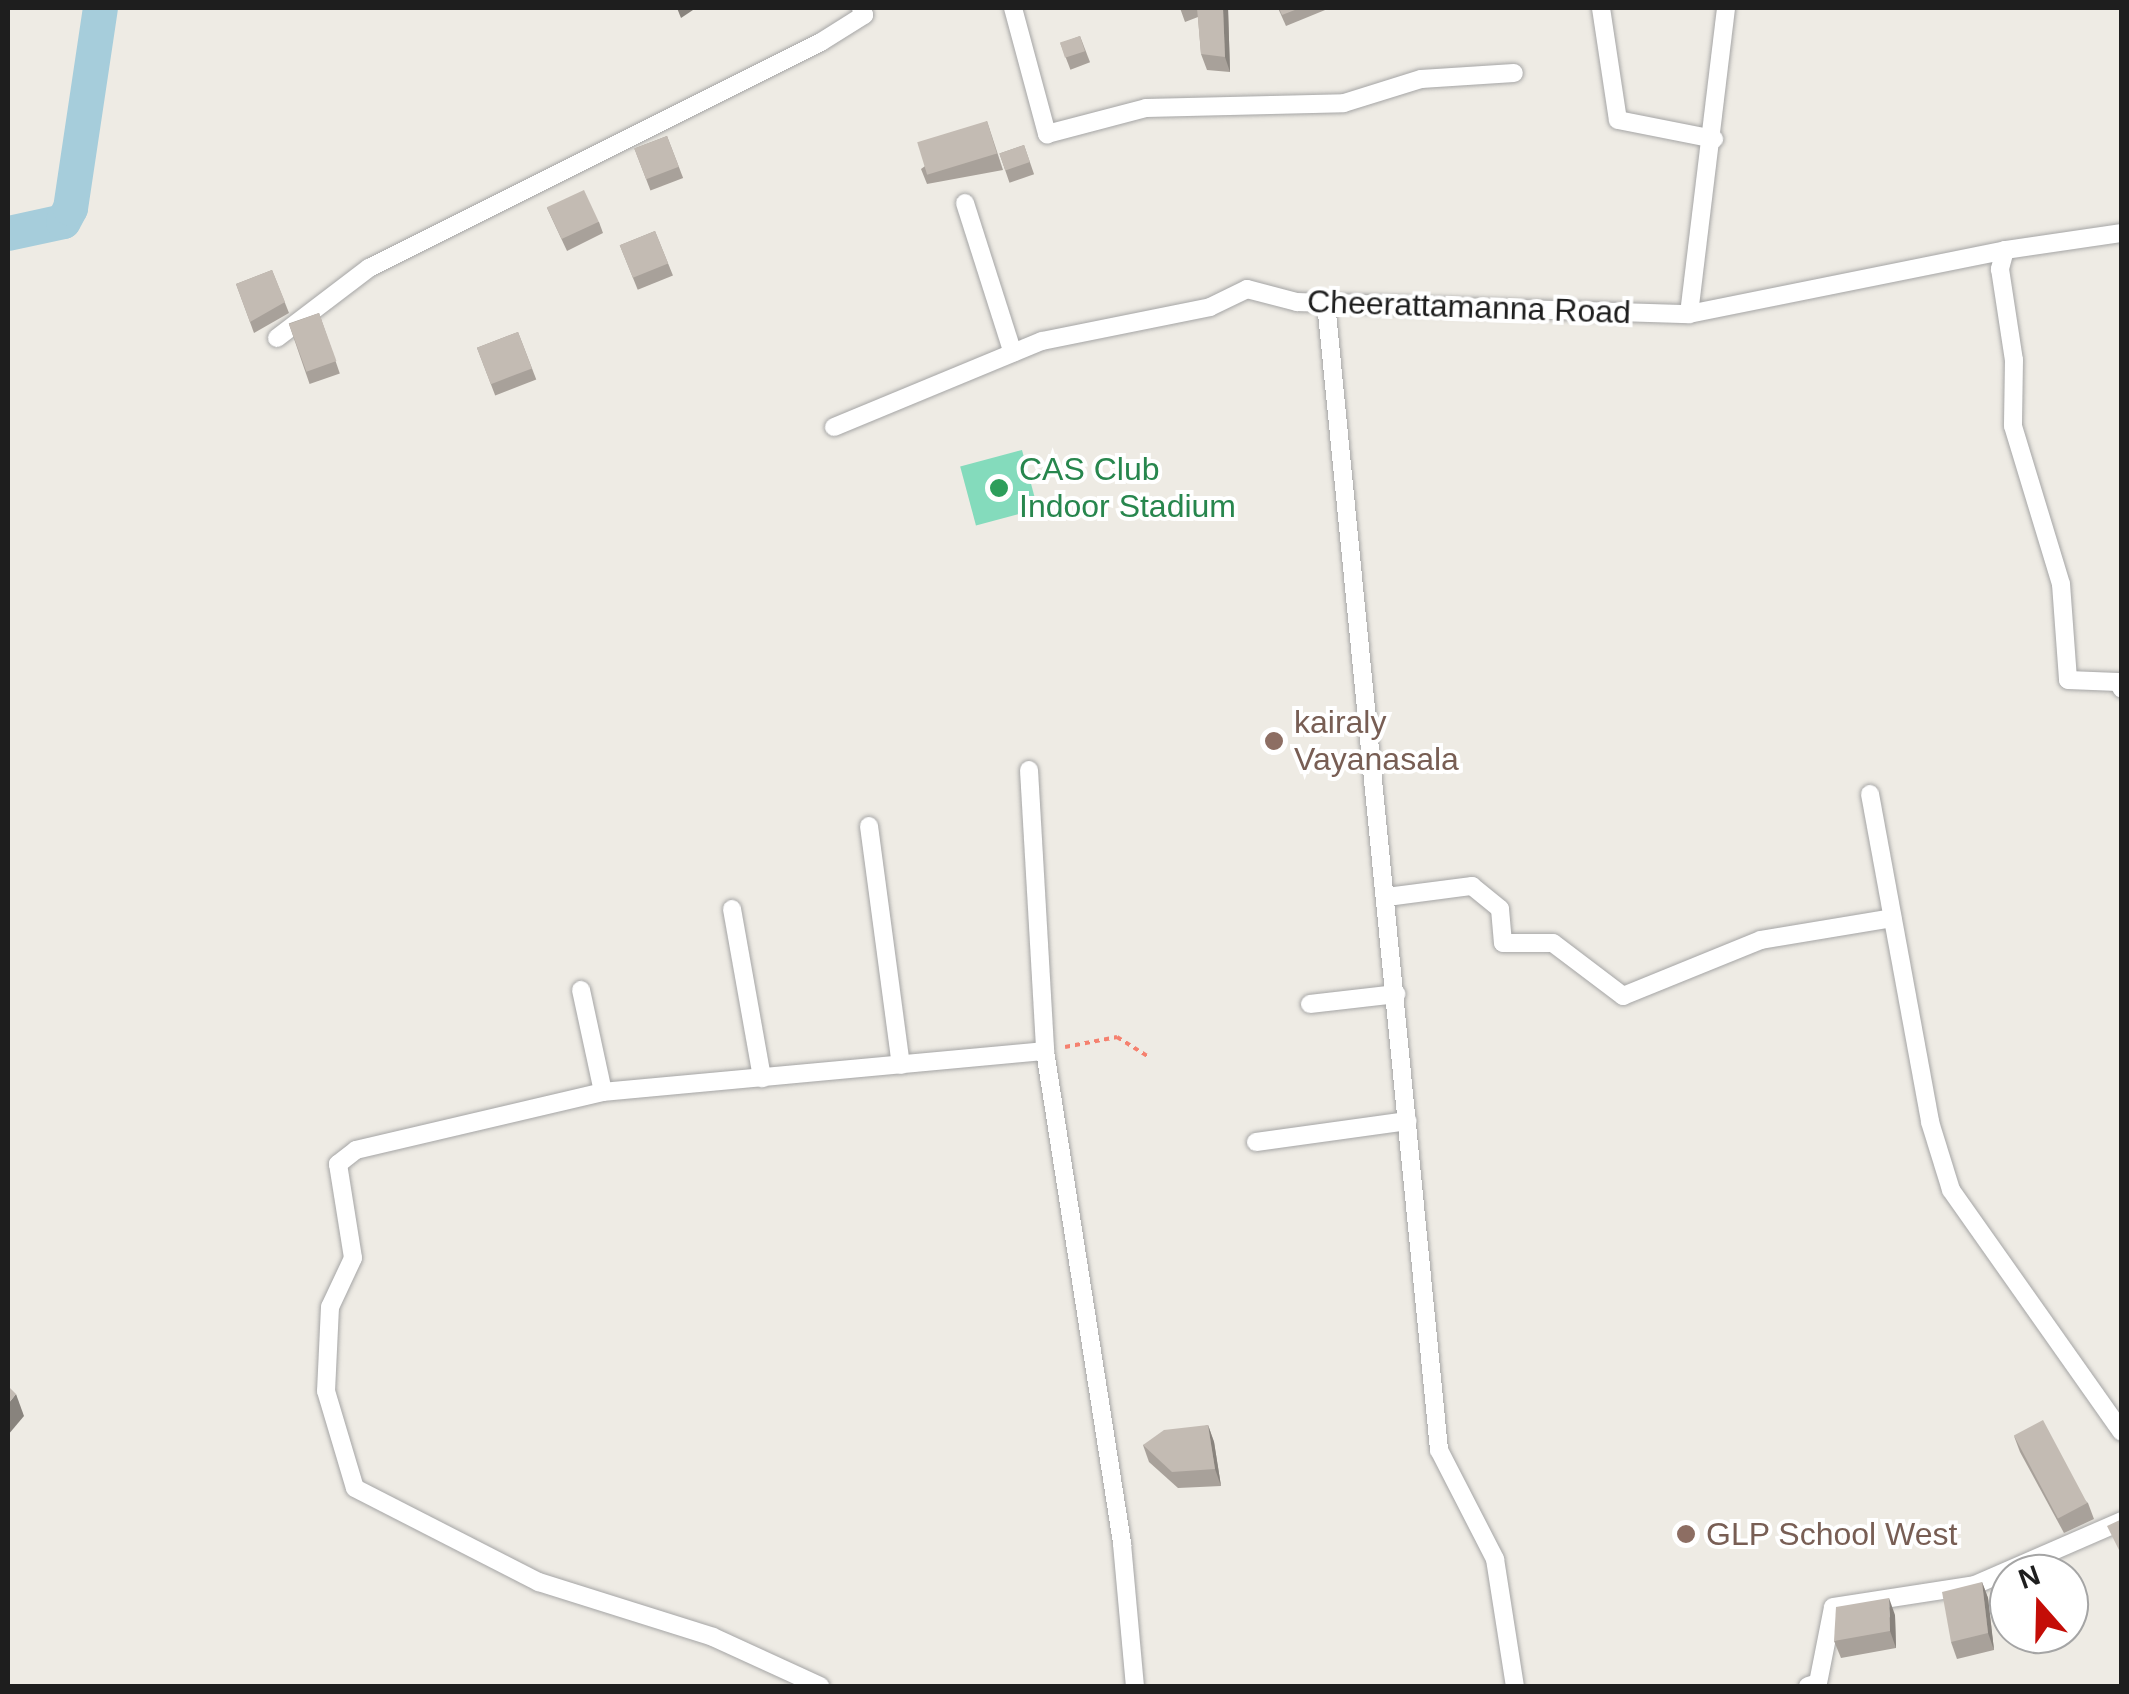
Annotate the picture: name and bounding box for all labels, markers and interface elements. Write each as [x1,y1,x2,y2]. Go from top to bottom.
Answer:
street label: Cheerattamanna Road [1307,282,1631,332]
place label: CAS Club Indoor Stadium [1019,451,1236,526]
marker: CAS Club Indoor Stadium [988,477,1010,499]
place label: kairaly Vayanasala [1294,704,1459,779]
marker: kairaly Vayanasala [1263,730,1285,752]
place label: GLP School West [1706,1515,1958,1553]
marker: GLP School West [1675,1523,1697,1545]
north arrow [1989,1554,2089,1654]
text: N [2014,1559,2044,1595]

